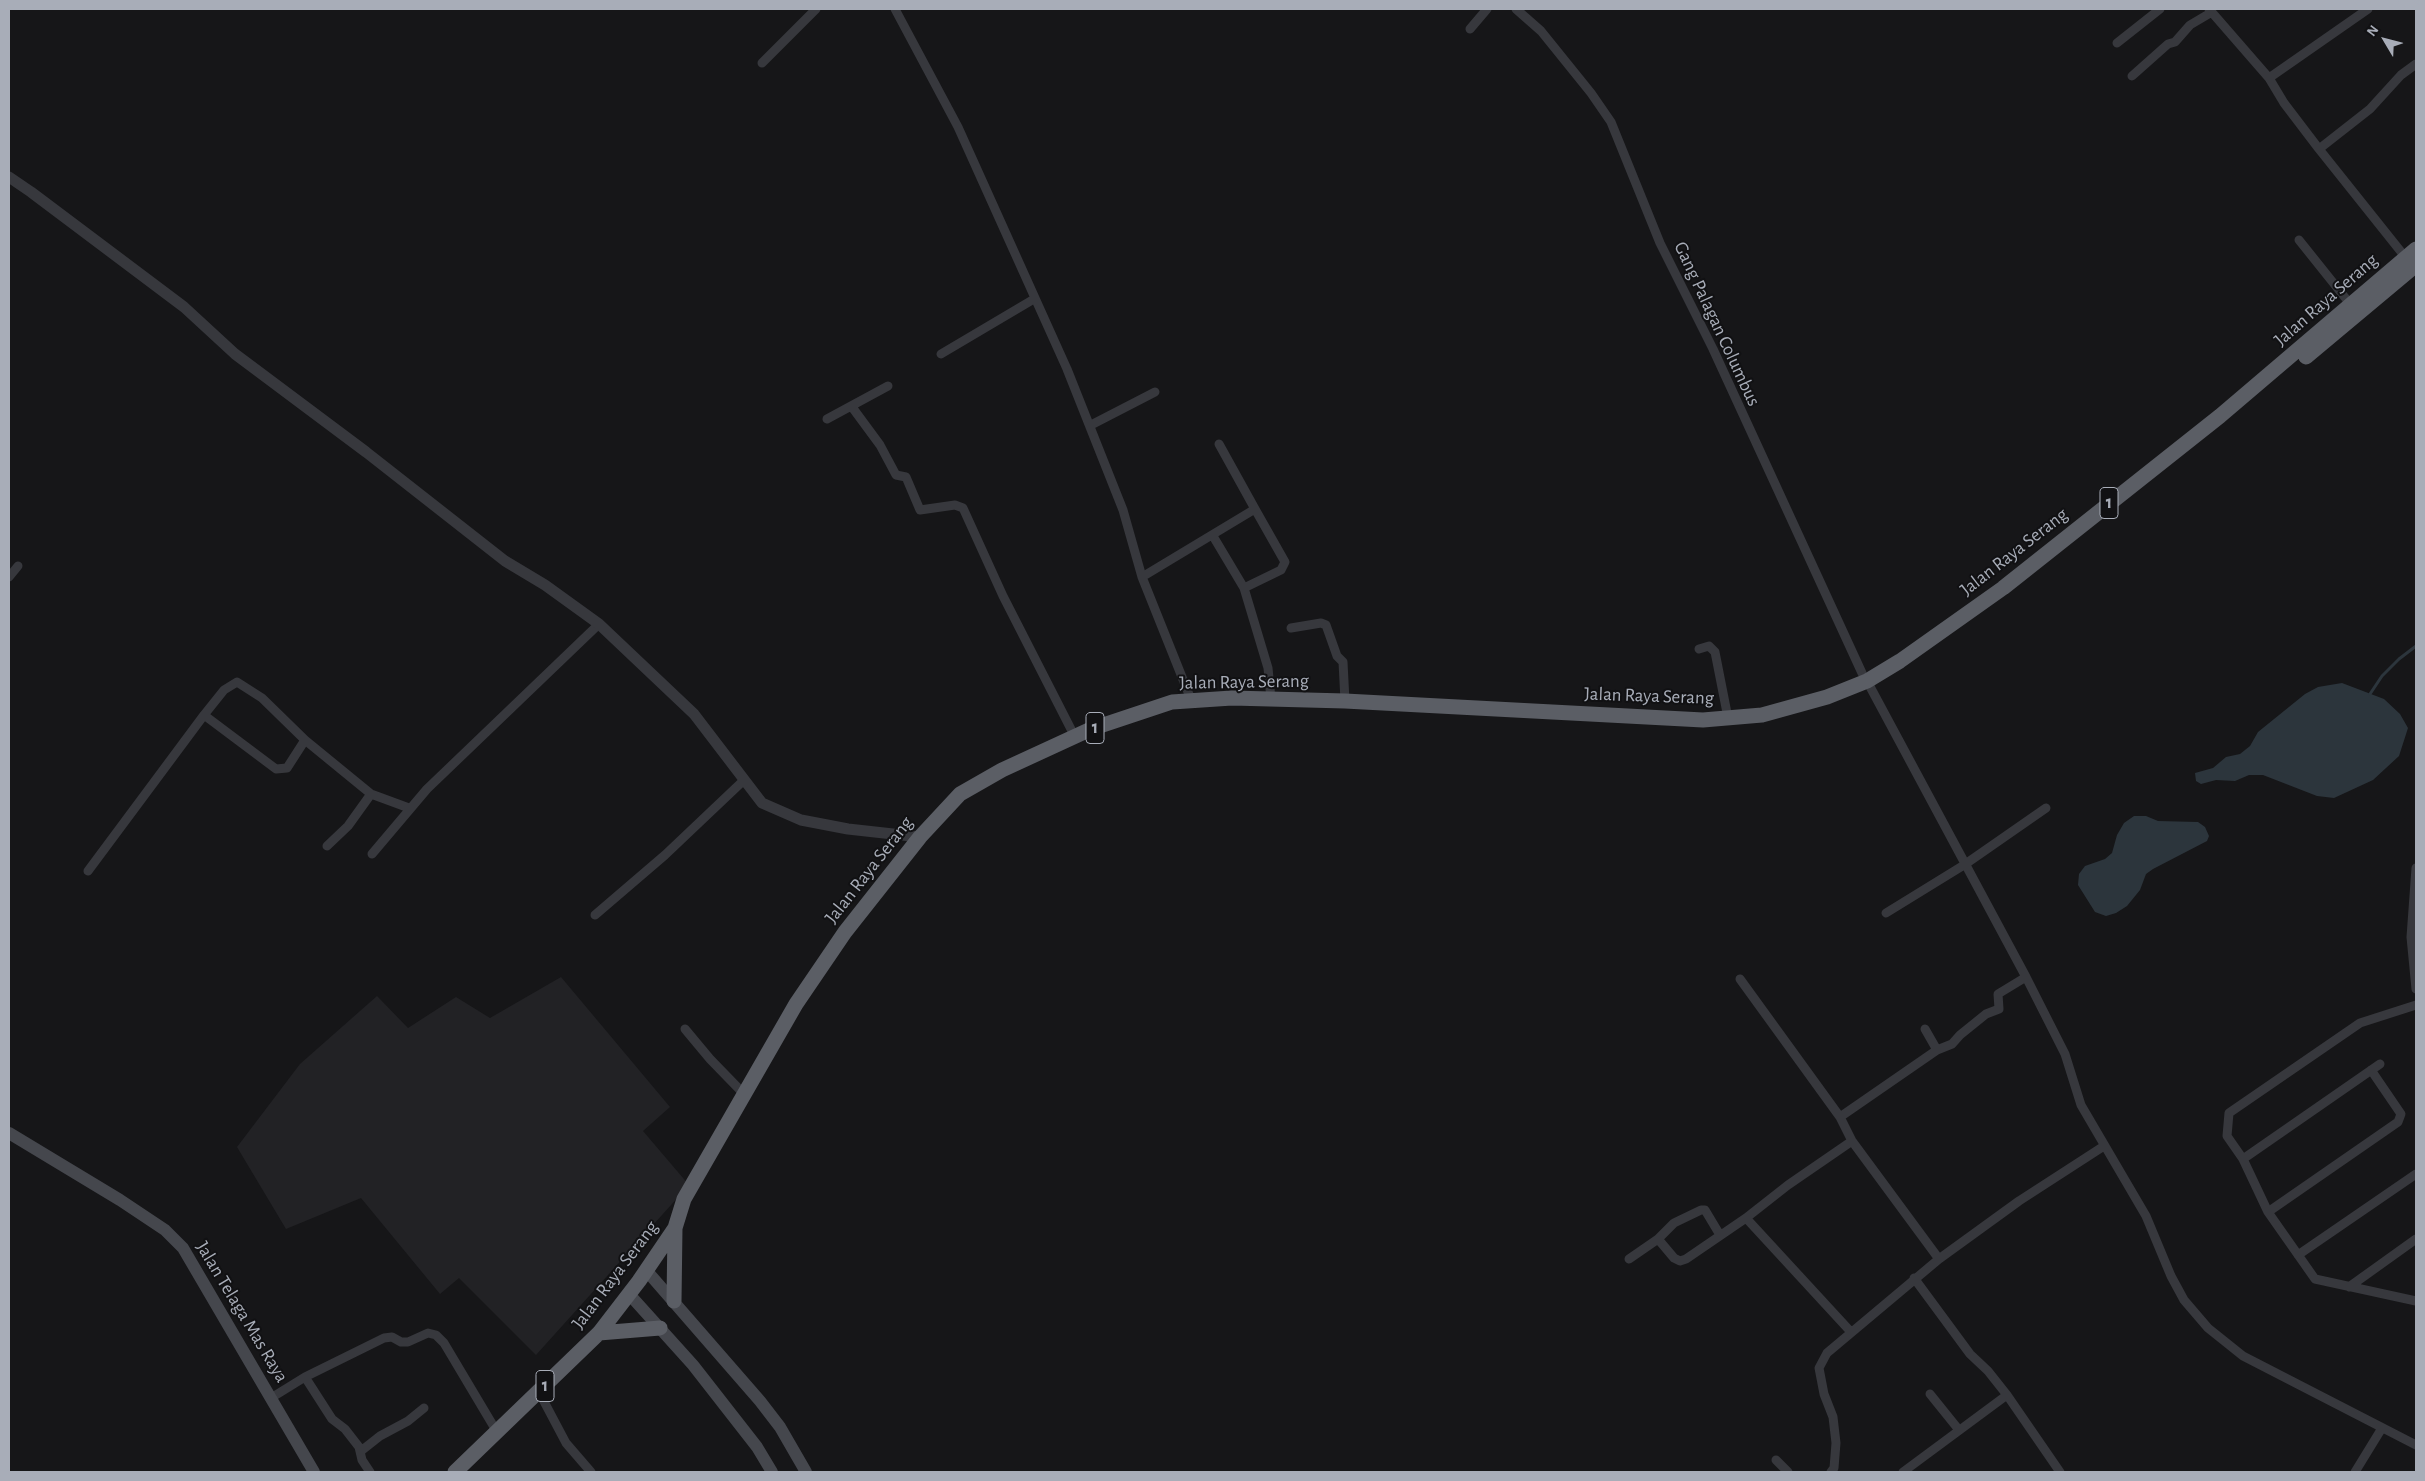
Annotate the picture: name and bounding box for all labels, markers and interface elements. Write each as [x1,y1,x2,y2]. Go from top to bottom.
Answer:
north arrow [2360,15,2410,65]
text: N [2364,23,2382,39]
street label: Gang Palagan Columbus [1669,238,1765,410]
street label: Jalan Raya Serang [2270,249,2382,351]
road number: 1 [2100,488,2118,518]
street label: Jalan Raya Serang [1956,503,2072,601]
street label: Jalan Raya Serang [1179,669,1309,695]
street label: Jalan Raya Serang [1584,682,1714,710]
road number: 1 [1086,712,1104,744]
street label: Jalan Raya Serang [820,812,918,928]
street label: Jalan Raya Serang [567,1216,663,1334]
street label: Jalan Telaga Mas Raya [191,1237,293,1387]
road number: 1 [536,1370,554,1402]

